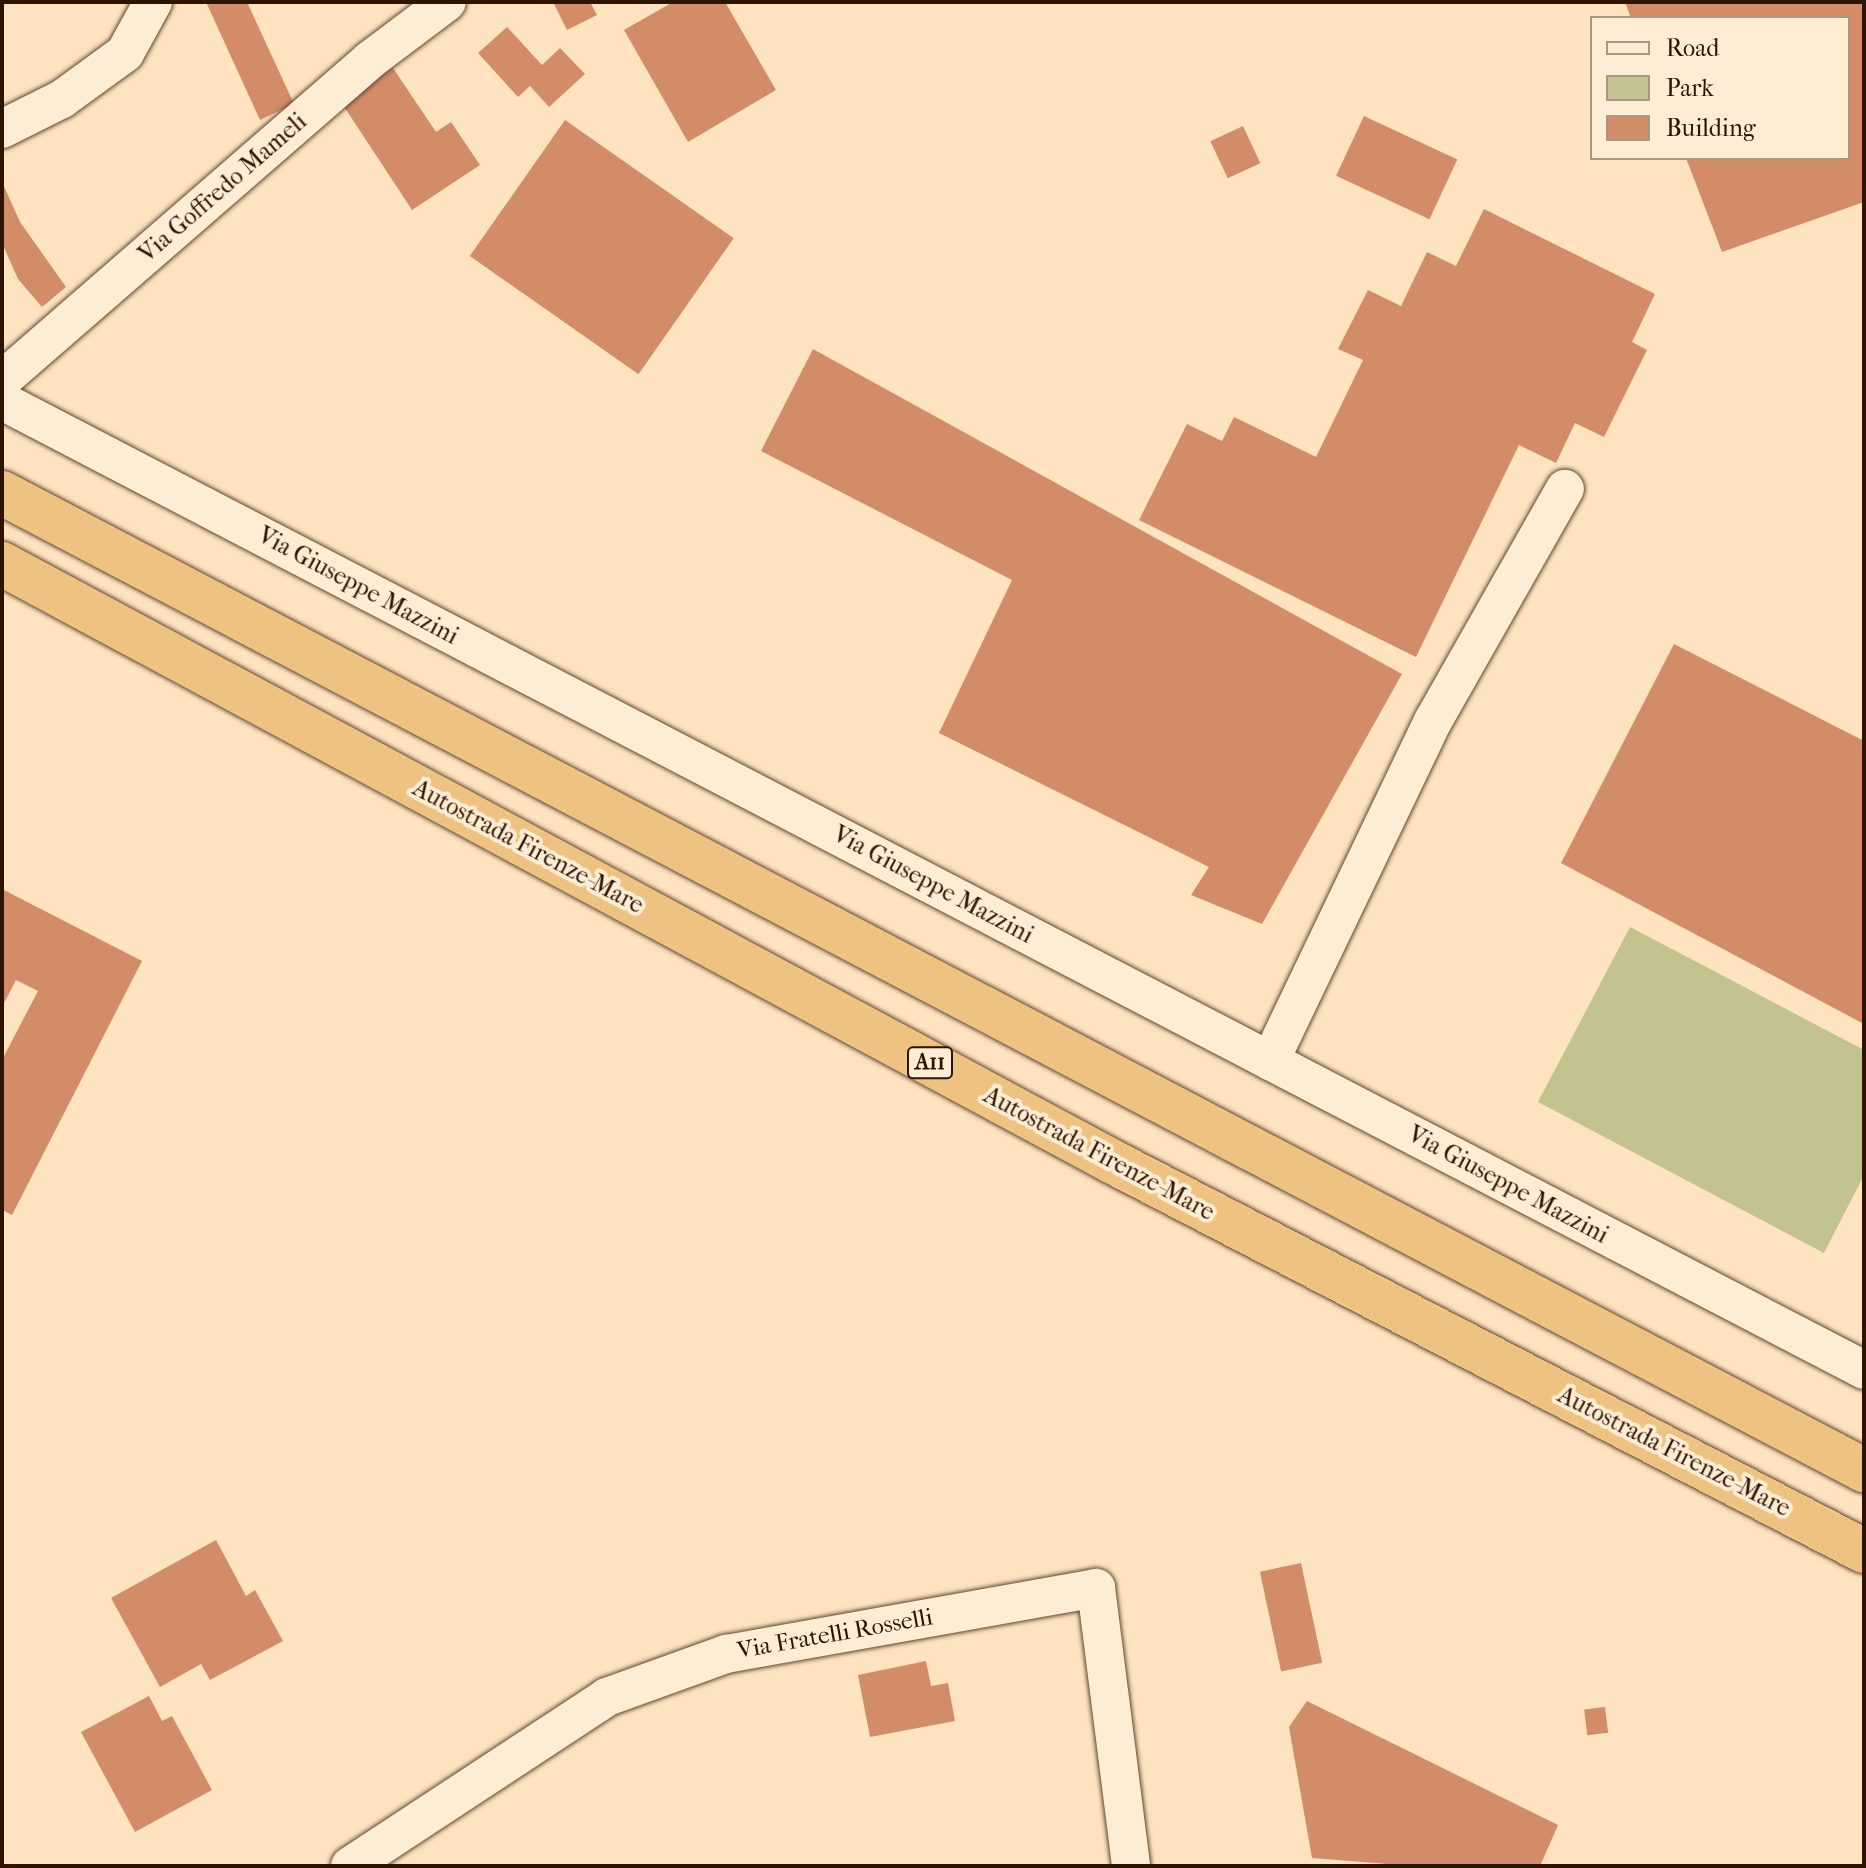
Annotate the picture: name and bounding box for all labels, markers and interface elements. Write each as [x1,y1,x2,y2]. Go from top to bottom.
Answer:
legend [1590,16,1850,160]
text: Road [1666,34,1719,62]
text: Park [1666,74,1714,102]
street label: Via Goffredo Mameli [133,107,313,269]
text: Building [1666,114,1756,142]
street label: Via Giuseppe Mazzini [253,521,463,651]
street label: Autostrada Firenze-Mare [408,774,648,920]
street label: Via Giuseppe Mazzini [828,820,1038,950]
road number: A11 [906,1045,954,1081]
street label: Autostrada Firenze-Mare [979,1081,1219,1227]
street label: Via Giuseppe Mazzini [1403,1120,1613,1250]
street label: Autostrada Firenze-Mare [1553,1381,1795,1523]
street label: Via Fratelli Rosselli [735,1603,935,1665]

